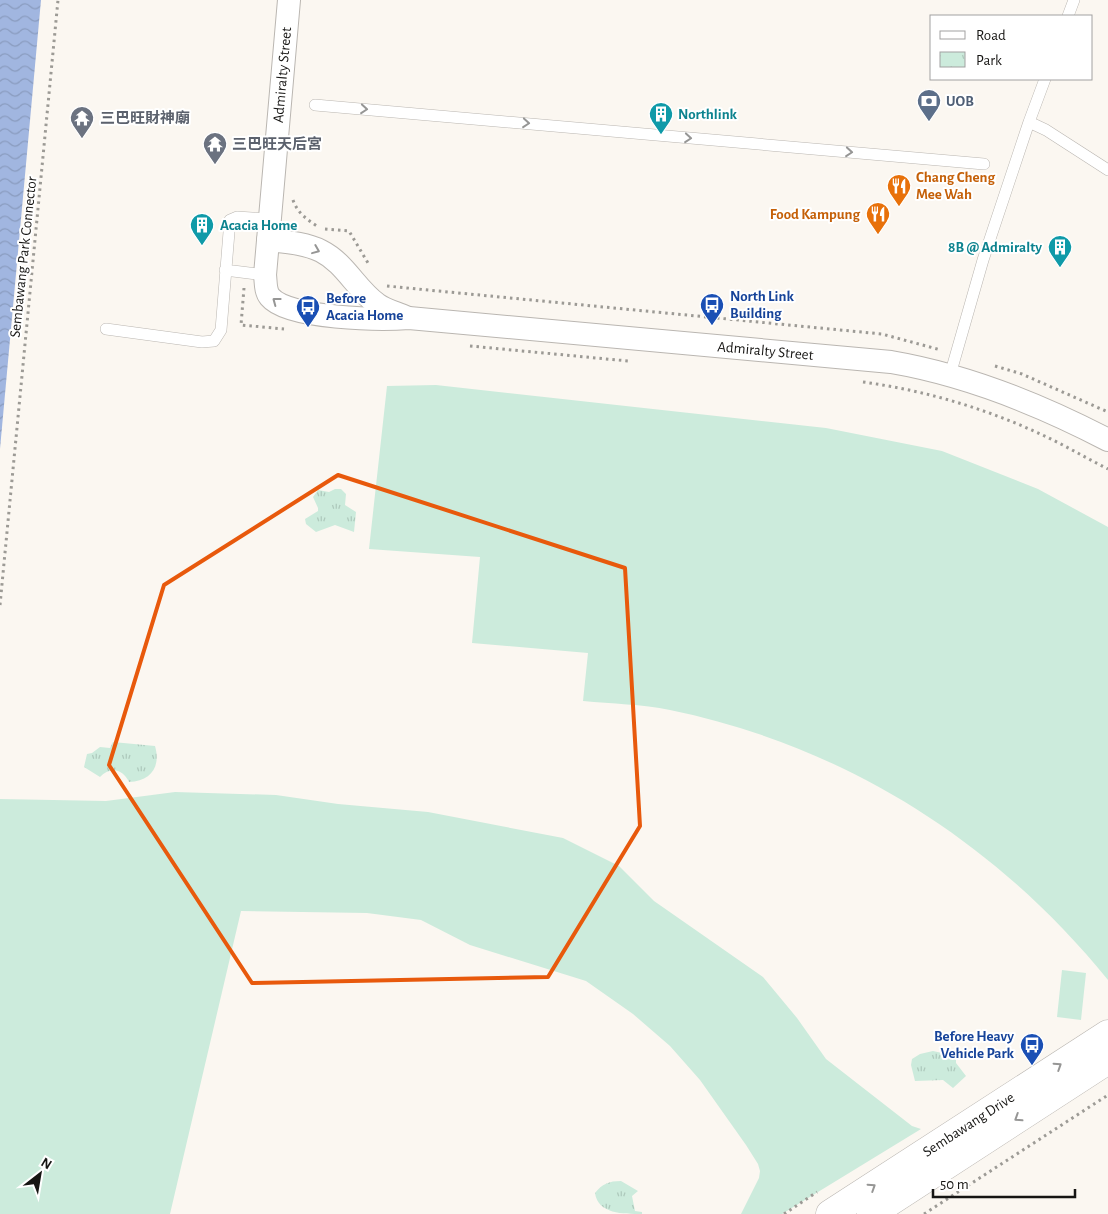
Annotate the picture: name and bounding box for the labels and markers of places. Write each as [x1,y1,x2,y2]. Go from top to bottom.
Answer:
bank icon: UOB [916,88,942,122]
place label: UOB [946,94,974,109]
building icon: Northlink [648,101,674,135]
temple icon: 三巴旺財神廟 [69,105,95,139]
place label: Northlink [678,107,738,122]
place label: 三巴旺財神廟 [100,109,190,126]
temple icon: 三巴旺天后宮 [202,131,228,165]
place label: 三巴旺天后宮 [232,136,322,152]
place label: Chang Cheng Mee Wah [916,170,995,202]
restaurant icon: Chang Cheng Mee Wah [886,173,912,207]
restaurant icon: Food Kampung [865,201,891,235]
place label: Food Kampung [770,207,860,222]
building icon: Acacia Home [189,212,215,246]
place label: Acacia Home [220,218,297,233]
building icon: 8B @ Admiralty [1047,234,1073,268]
place label: 8B @ Admiralty [948,240,1042,255]
place label: North Link Building [730,289,794,321]
place label: Before Acacia Home [326,291,403,323]
bus stop icon: North Link Building [699,292,725,326]
bus stop icon: Before Acacia Home [295,294,321,328]
place label: Before Heavy Vehicle Park [934,1029,1015,1061]
bus stop icon: Before Heavy Vehicle Park [1019,1032,1045,1066]

